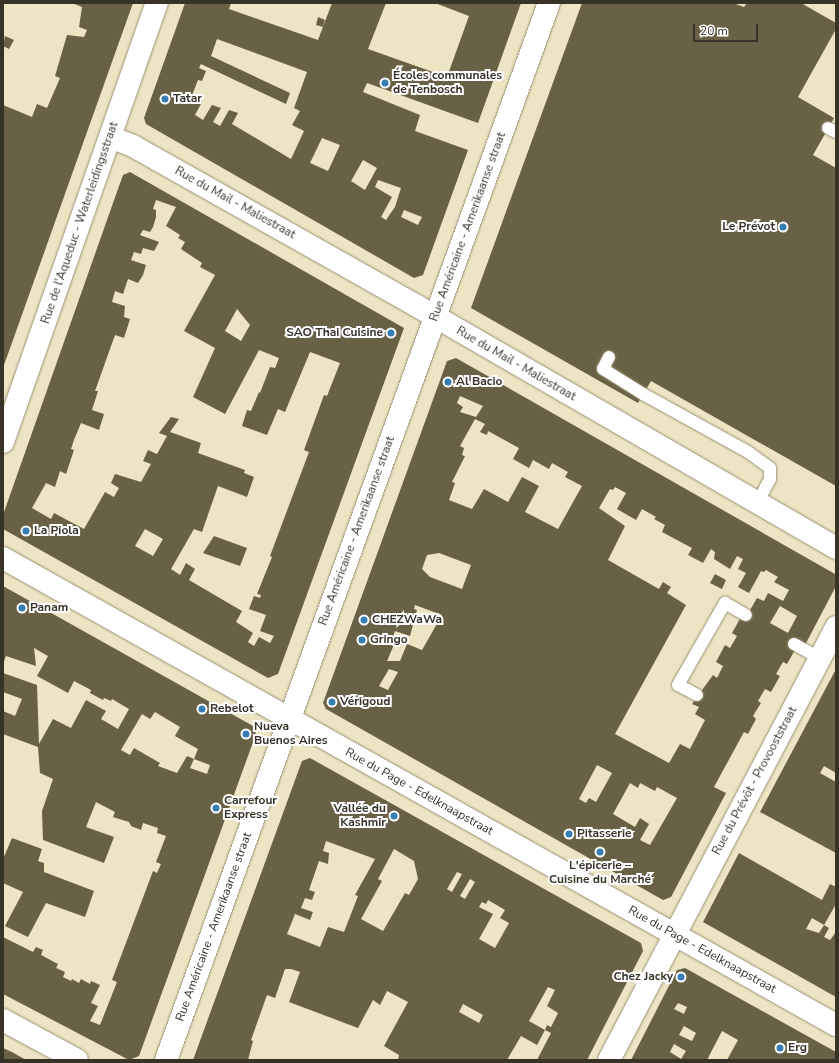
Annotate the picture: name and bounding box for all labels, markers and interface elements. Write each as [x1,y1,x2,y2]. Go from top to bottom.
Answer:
scale bar [695,16,760,42]
text: 20 m [700,23,728,39]
place label: Écoles communales de Tenbosch [393,69,502,97]
marker: Écoles communales de Tenbosch [380,78,390,88]
place label: Tatar [173,92,202,106]
marker: Tatar [160,94,170,104]
street label: Rue de l'Aqueduc - Waterleidingsstraat [39,120,121,326]
street label: Rue Américaine - Amerikaanse straat [427,131,509,323]
street label: Rue du Mail - Maliestraat [172,164,298,242]
place label: Le Prévot [722,220,775,234]
marker: Le Prévot [778,222,788,232]
street label: Rue du Mail - Maliestraat [454,324,578,404]
place label: SAO Thai Cuisine [286,326,383,340]
marker: SAO Thai Cuisine [386,328,396,338]
place label: Al Bacio [456,375,502,389]
marker: Al Bacio [443,377,453,387]
street label: Rue Américaine - Amerikaanse straat [316,435,398,627]
place label: La Piola [34,524,79,538]
marker: La Piola [21,526,31,536]
place label: Panam [30,601,68,615]
marker: Panam [17,603,27,613]
place label: CHEZWaWa [372,613,442,627]
marker: CHEZWaWa [359,615,369,625]
place label: Gringo [370,633,408,647]
marker: Gringo [357,635,367,645]
place label: Vérigoud [340,695,390,709]
marker: Vérigoud [327,697,337,707]
place label: Rebelot [210,702,254,716]
marker: Rebelot [197,704,207,714]
street label: Rue du Prévôt - Provooststraat [710,704,800,858]
place label: Nueva Buenos Aires [254,720,328,748]
marker: Nueva Buenos Aires [241,729,251,739]
street label: Rue du Page - Edelknaapstraat [343,745,495,839]
place label: Carrefour Express [224,794,277,822]
place label: Vallée du Kashmir [334,802,386,830]
marker: Carrefour Express [211,803,221,813]
marker: Vallée du Kashmir [389,811,399,821]
place label: Pitasserie [577,827,632,841]
marker: Pitasserie [564,829,574,839]
street label: Rue Américaine - Amerikaanse straat [173,831,255,1023]
marker: L'épicerie – Cuisine du Marché [595,847,605,857]
place label: L'épicerie – Cuisine du Marché [549,859,651,887]
street label: Rue du Page - Edelknaapstraat [626,903,778,997]
place label: Chez Jacky [613,970,673,984]
marker: Chez Jacky [676,972,686,982]
place label: Erg [788,1041,807,1055]
marker: Erg [775,1043,785,1053]

